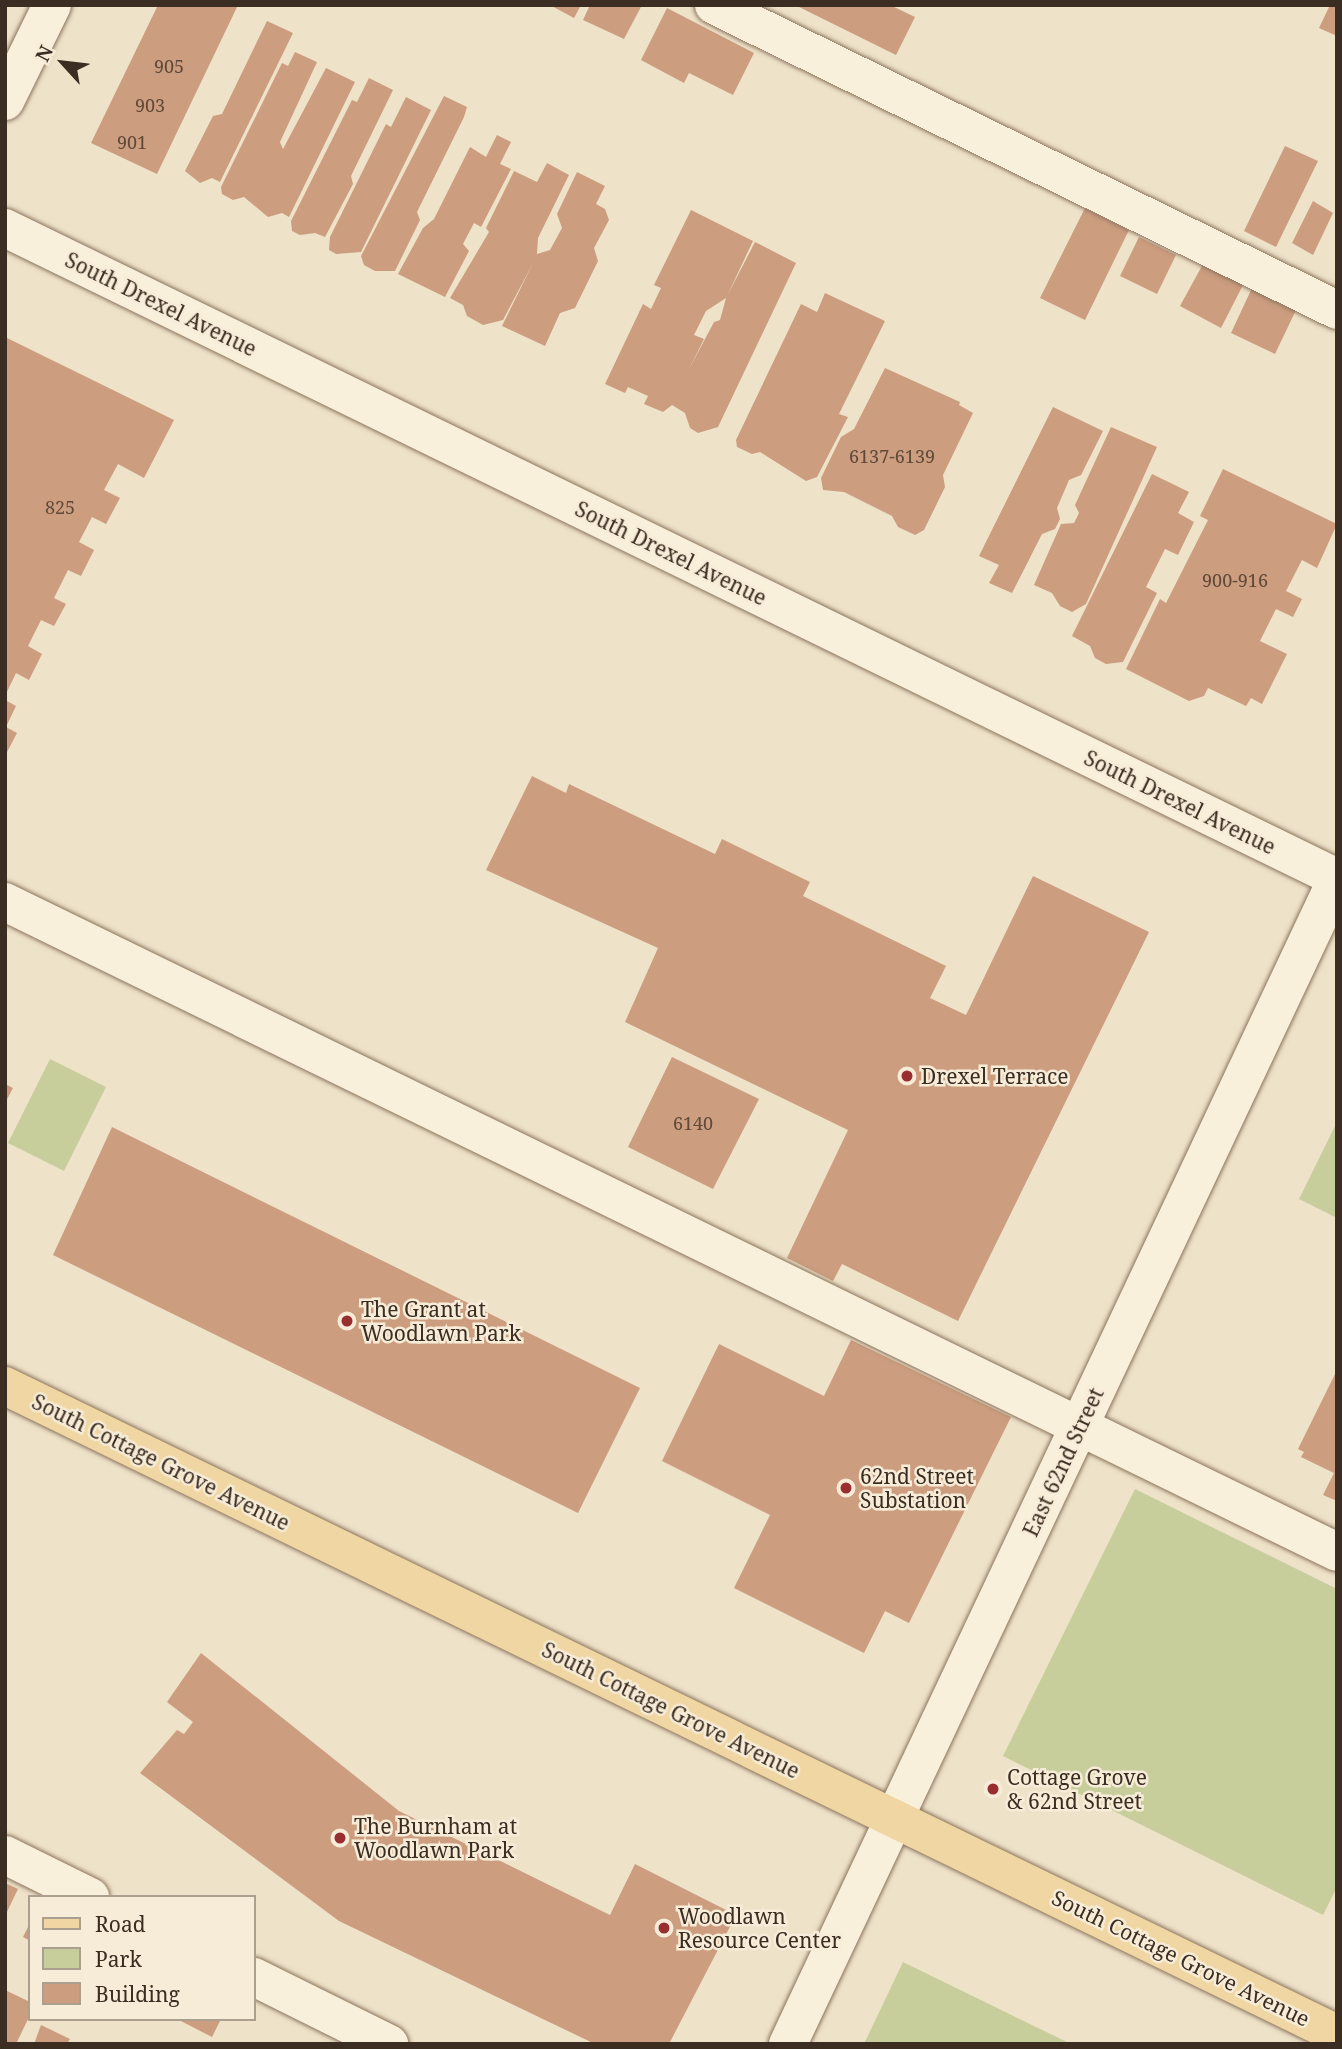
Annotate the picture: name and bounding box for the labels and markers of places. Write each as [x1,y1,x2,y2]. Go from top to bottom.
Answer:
place label: Drexel Terrace [921,1063,1069,1089]
marker: Drexel Terrace [899,1068,915,1084]
place label: The Grant at Woodlawn Park [361,1296,521,1346]
marker: The Grant at Woodlawn Park [339,1313,355,1329]
place label: 62nd Street Substation [860,1463,974,1513]
marker: 62nd Street Substation [838,1480,854,1496]
place label: Cottage Grove & 62nd Street [1007,1764,1147,1814]
marker: Cottage Grove & 62nd Street [985,1781,1001,1797]
place label: The Burnham at Woodlawn Park [354,1813,517,1863]
marker: The Burnham at Woodlawn Park [332,1830,348,1846]
place label: Woodlawn Resource Center [678,1903,841,1953]
marker: Woodlawn Resource Center [656,1920,672,1936]

